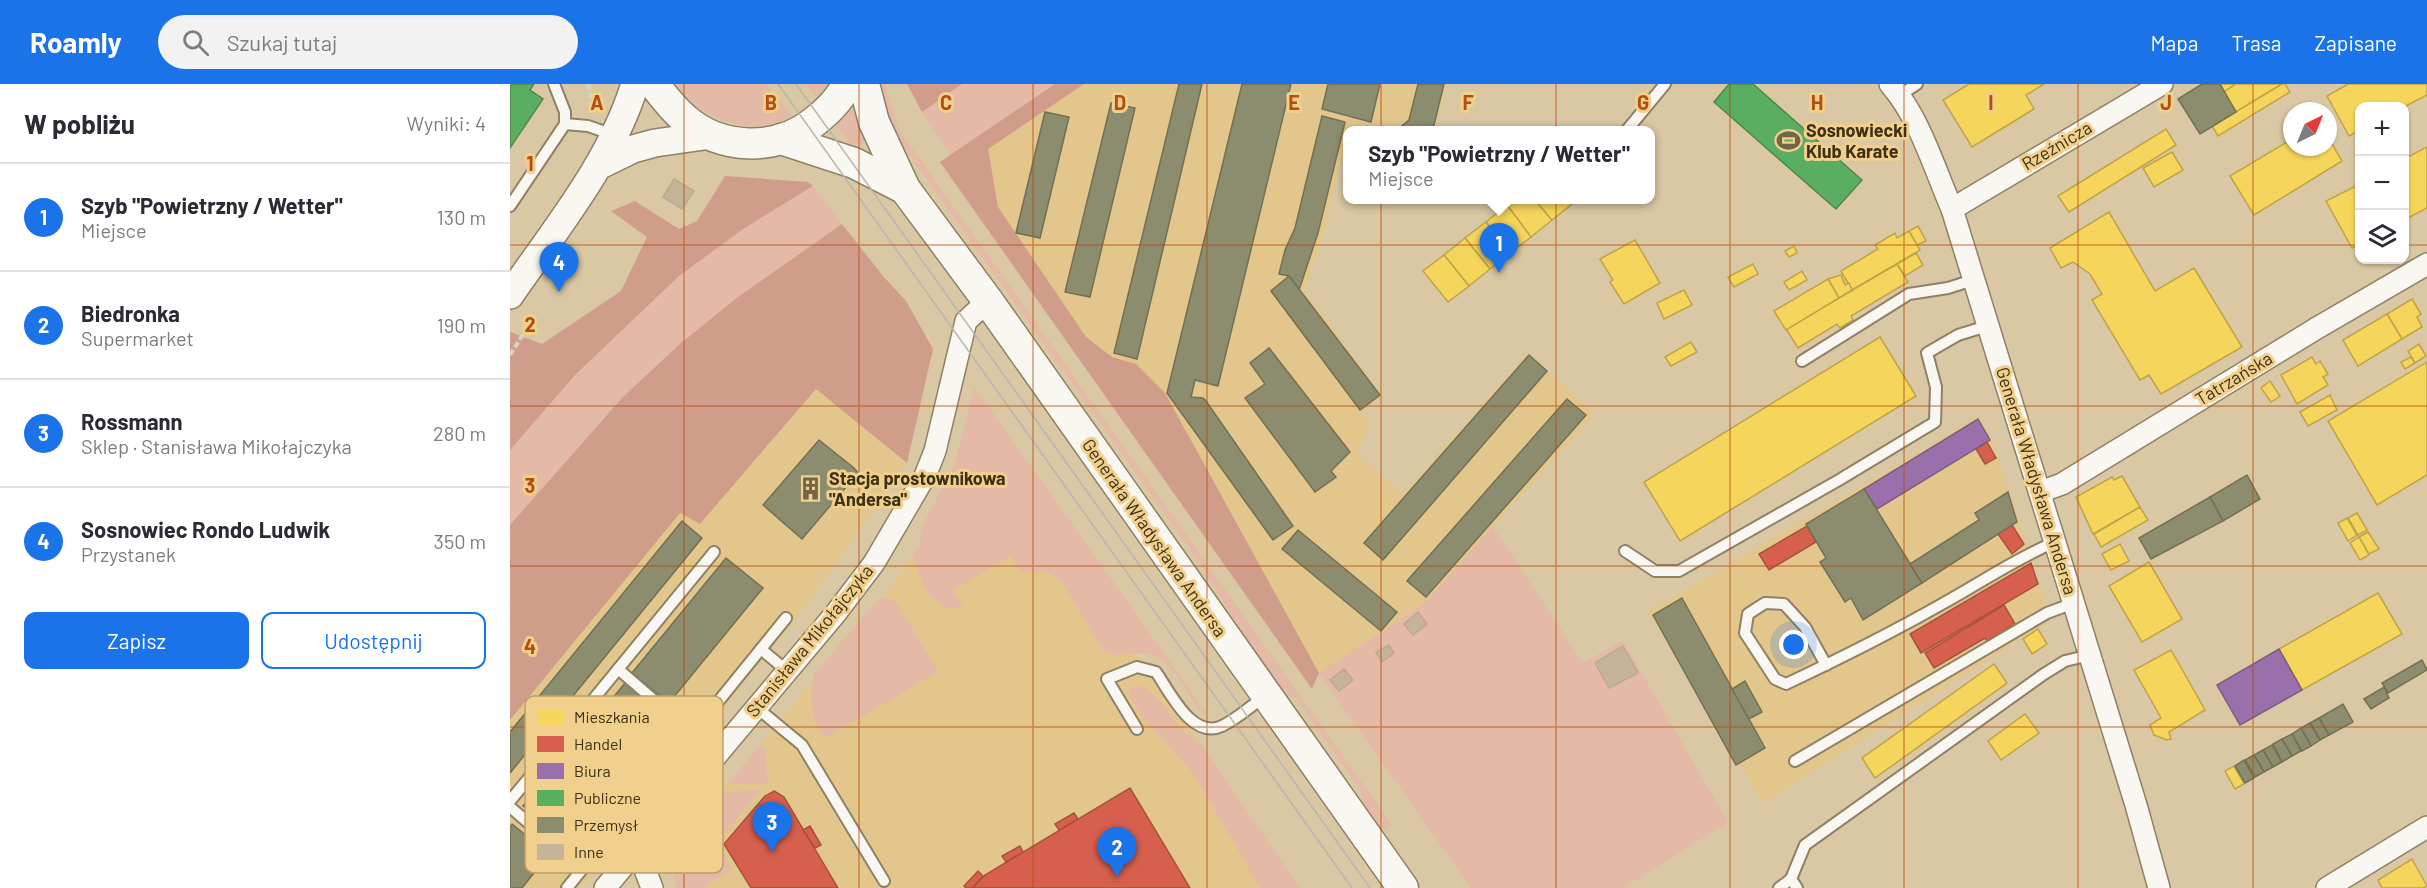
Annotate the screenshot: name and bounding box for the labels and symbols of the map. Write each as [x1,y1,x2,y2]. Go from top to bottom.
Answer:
text: A [590,90,604,114]
text: B [765,90,777,114]
text: C [940,90,952,114]
text: D [1114,90,1126,114]
text: E [1288,90,1300,114]
text: F [1462,90,1474,114]
text: G [1637,90,1649,114]
text: H [1811,90,1823,114]
text: I [1988,90,1994,114]
text: J [2160,90,2172,114]
north arrow [2283,102,2337,156]
street label: Rzeźnicza [2018,116,2095,175]
place label: Sosnowiecki Klub Karate [1806,119,1907,162]
sports icon: Sosnowiecki Klub Karate [1775,128,1801,154]
text: 1 [526,151,534,175]
pin: 1 [1480,224,1518,273]
pin: 4 [539,242,578,292]
text: 2 [524,312,536,336]
street label: Tatrzańska [2191,347,2276,410]
street label: Generała Władysława Andersa [1992,364,2082,597]
street label: Generała Władysława Andersa [1078,434,1232,641]
place label: Stacja prostownikowa "Andersa" [829,467,1006,510]
text: 3 [525,473,535,497]
building icon: Stacja prostownikowa "Andersa" [798,476,824,502]
street label: Stanisława Mikołajczyka [741,560,877,721]
your location [1779,630,1808,659]
text: 4 [524,634,536,658]
legend [525,696,723,873]
text: Mieszkania [574,707,650,726]
text: Handel [574,734,622,753]
text: Biura [574,761,611,780]
text: Publiczne [574,788,641,807]
pin: 3 [752,802,792,852]
text: Przemysł [574,815,639,834]
pin: 2 [1098,828,1136,877]
text: Inne [574,842,604,861]

